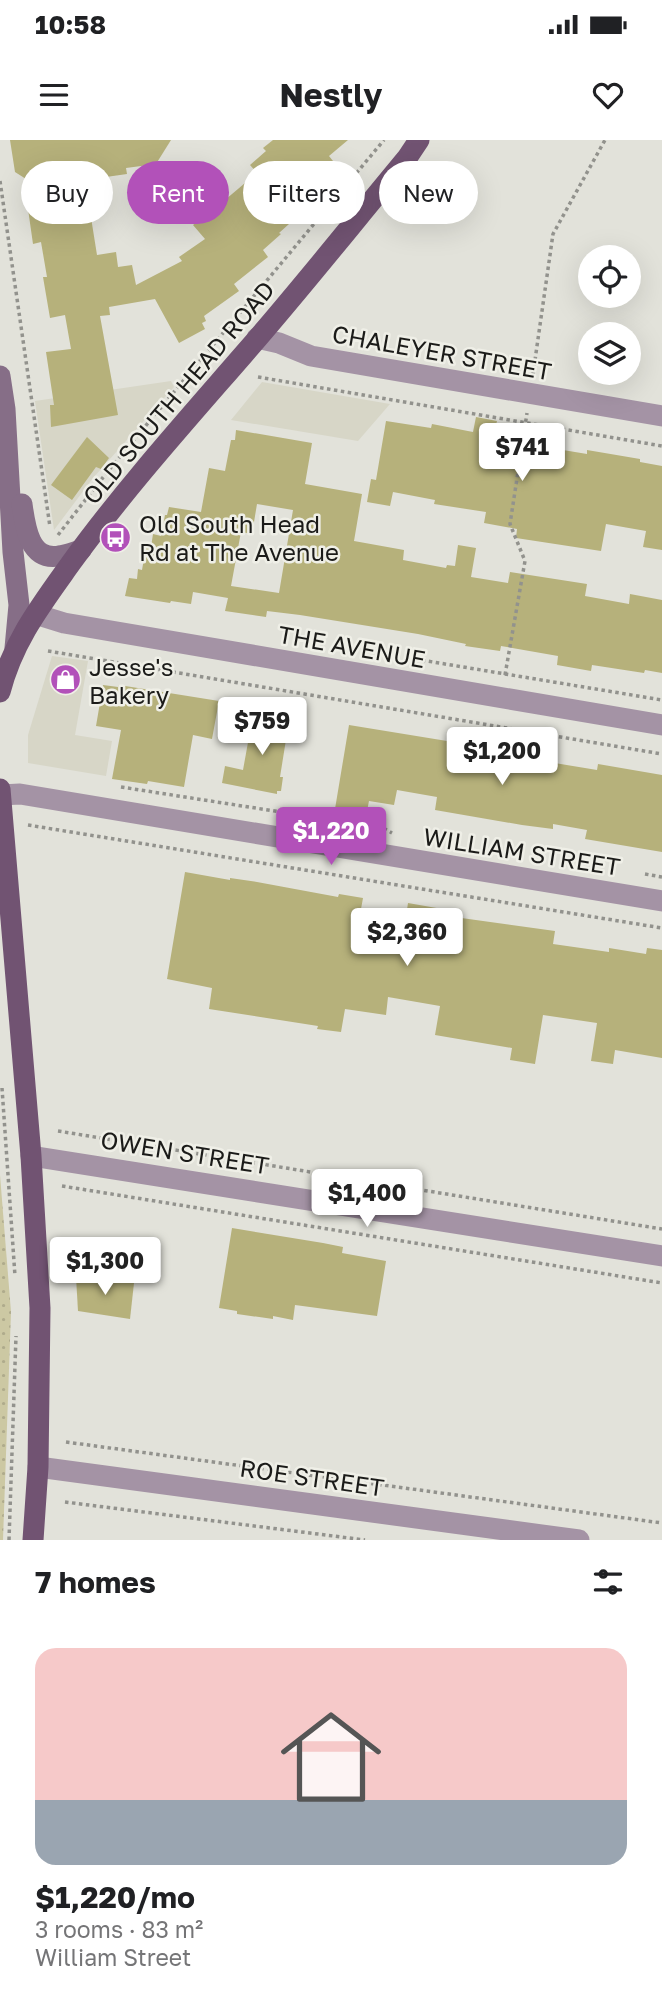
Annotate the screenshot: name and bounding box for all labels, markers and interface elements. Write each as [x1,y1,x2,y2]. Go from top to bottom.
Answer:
text: 10:58 [35,9,106,40]
icon: menu [35,76,73,114]
text: Nestly [279,76,383,114]
icon: heart [589,76,627,114]
chip: Buy [21,161,113,224]
chip: Rent [127,161,229,224]
chip: Filters [243,161,365,224]
chip: New [379,161,478,224]
map controls [578,245,641,385]
button: locate [578,245,641,308]
street label: OLD SOUTH HEAD ROAD [76,275,280,509]
street label: CHALEYER STREET [330,318,554,386]
button: layers [578,322,641,385]
pin: $741 [481,424,563,483]
text: $741 [495,432,549,460]
place label: Old South Head Rd at The Avenue [139,509,339,566]
bus stop icon: Old South Head Rd at The Avenue [99,520,133,554]
street label: THE AVENUE [276,619,428,673]
place label: Jesse's Bakery [89,652,173,709]
shop icon: Jesse's Bakery [49,663,83,697]
pin: $759 [221,698,303,757]
text: $759 [234,706,290,734]
pin: $1,200 [445,728,559,787]
text: $1,200 [463,736,541,764]
pin: $1,220 [274,808,388,867]
text: $1,220 [292,816,370,844]
street label: WILLIAM STREET [421,821,623,881]
pin: $2,360 [350,908,464,968]
text: $2,360 [367,917,447,945]
street label: OWEN STREET [99,1124,271,1180]
pin: $1,400 [310,1170,424,1229]
text: $1,400 [328,1178,406,1206]
pin: $1,300 [48,1238,162,1297]
text: $1,300 [66,1246,144,1274]
street label: ROE STREET [238,1453,386,1501]
icon: filters [589,1563,627,1601]
text: 7 homes [35,1564,156,1600]
icon: home [268,1694,394,1820]
text: $1,220/mo [35,1879,195,1915]
text: 3 rooms · 83 m² [35,1915,203,1943]
text: William Street [35,1943,191,1971]

